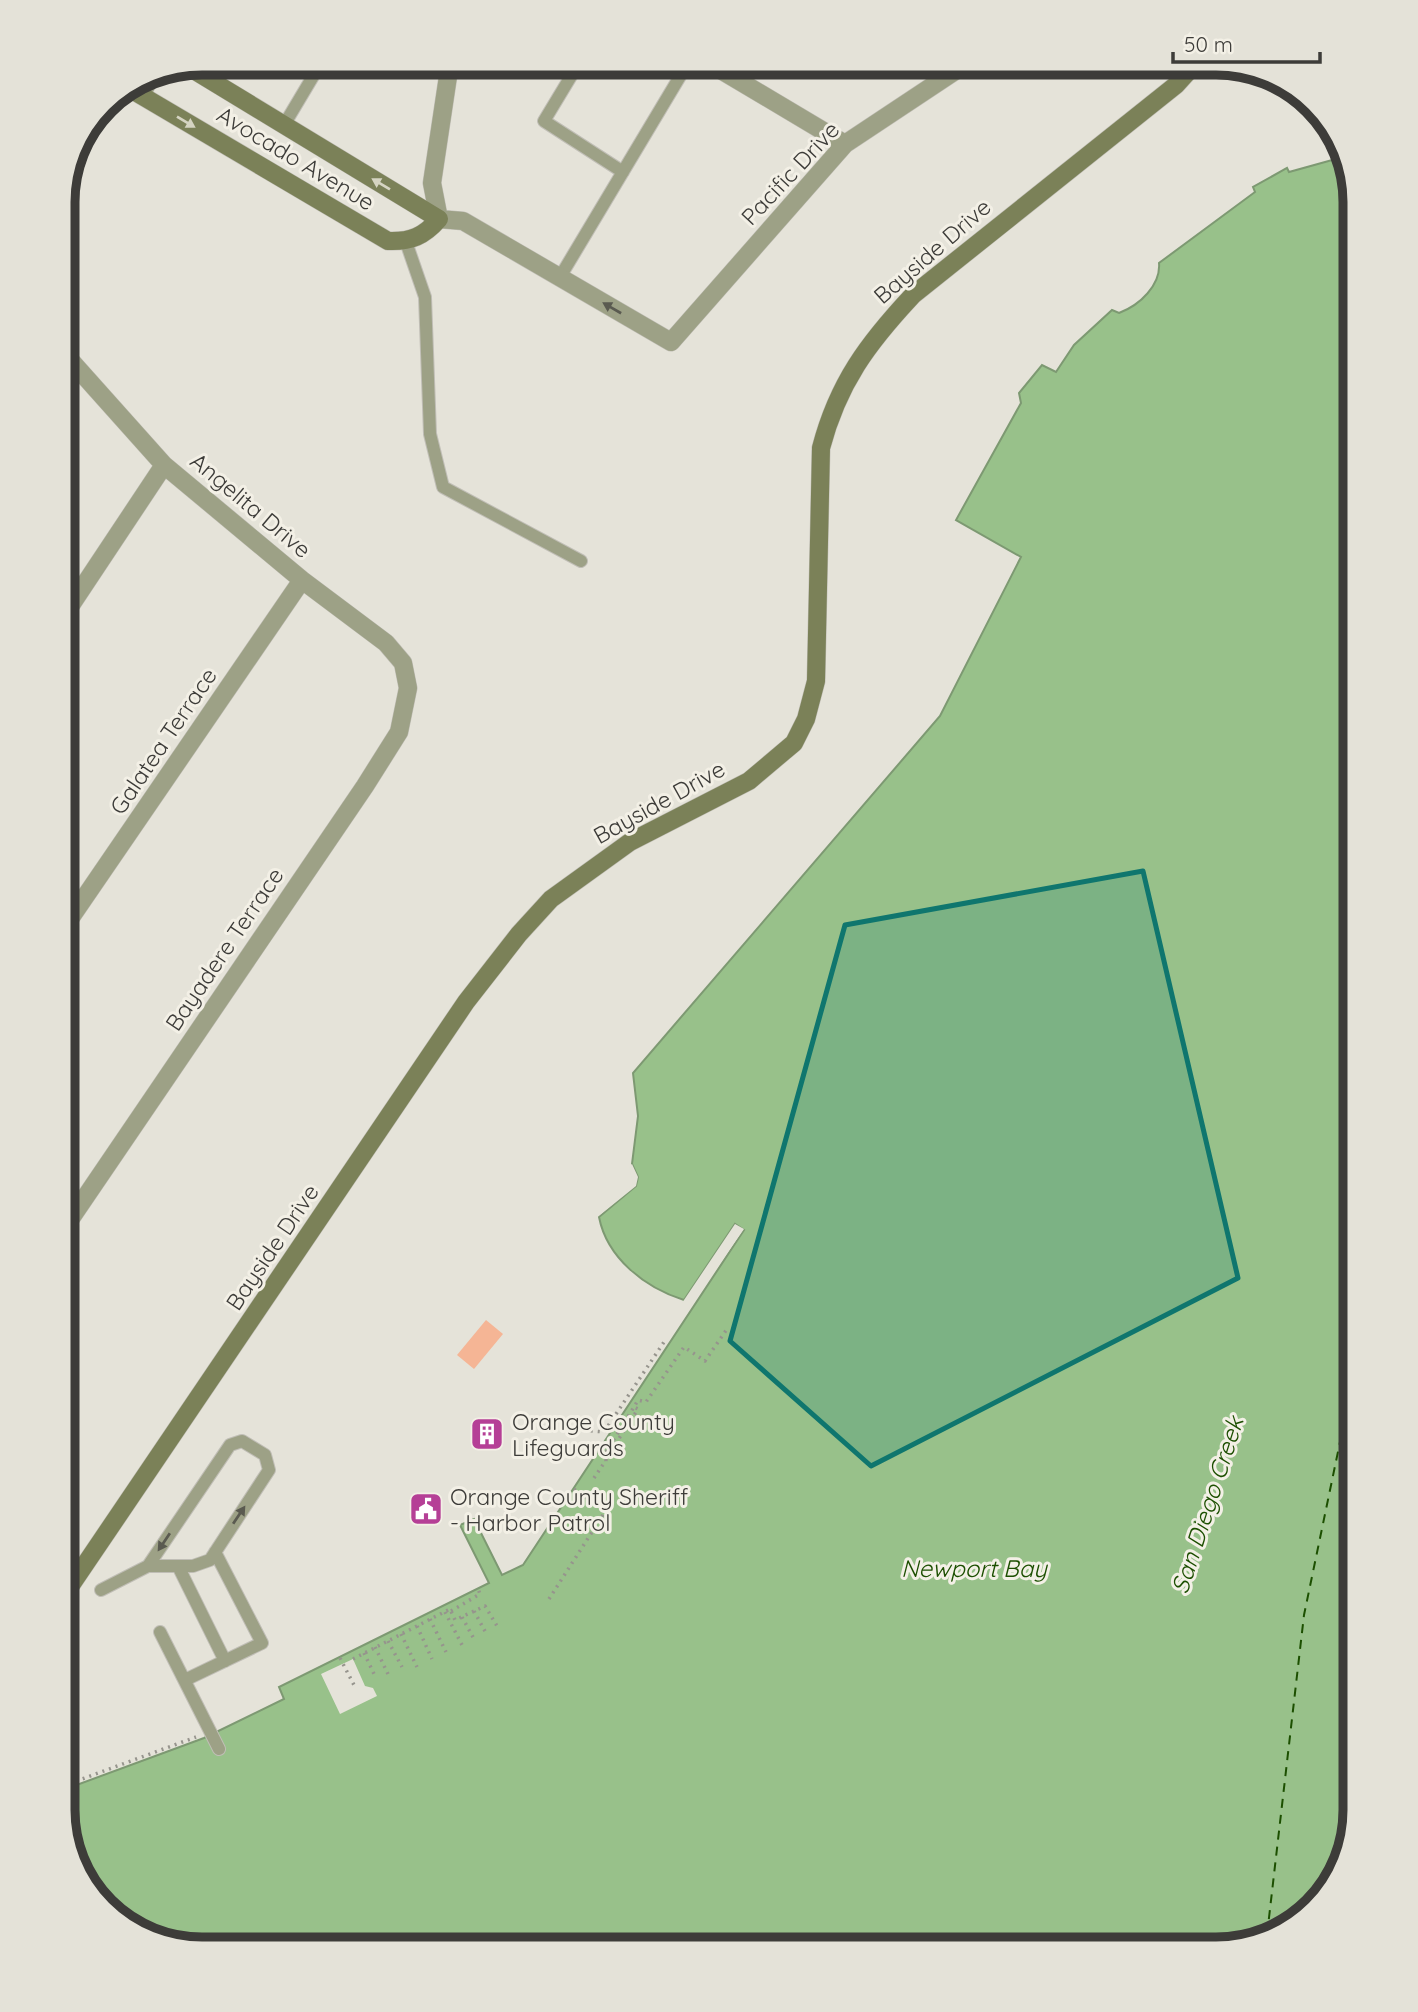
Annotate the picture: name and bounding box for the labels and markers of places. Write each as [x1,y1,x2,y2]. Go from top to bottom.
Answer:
place label: Orange County Lifeguards [512,1407,675,1462]
building icon: Orange County Lifeguards [468,1415,506,1453]
place label: Orange County Sheriff - Harbor Patrol [450,1482,689,1537]
public building icon: Orange County Sheriff - Harbor Patrol [407,1490,445,1528]

